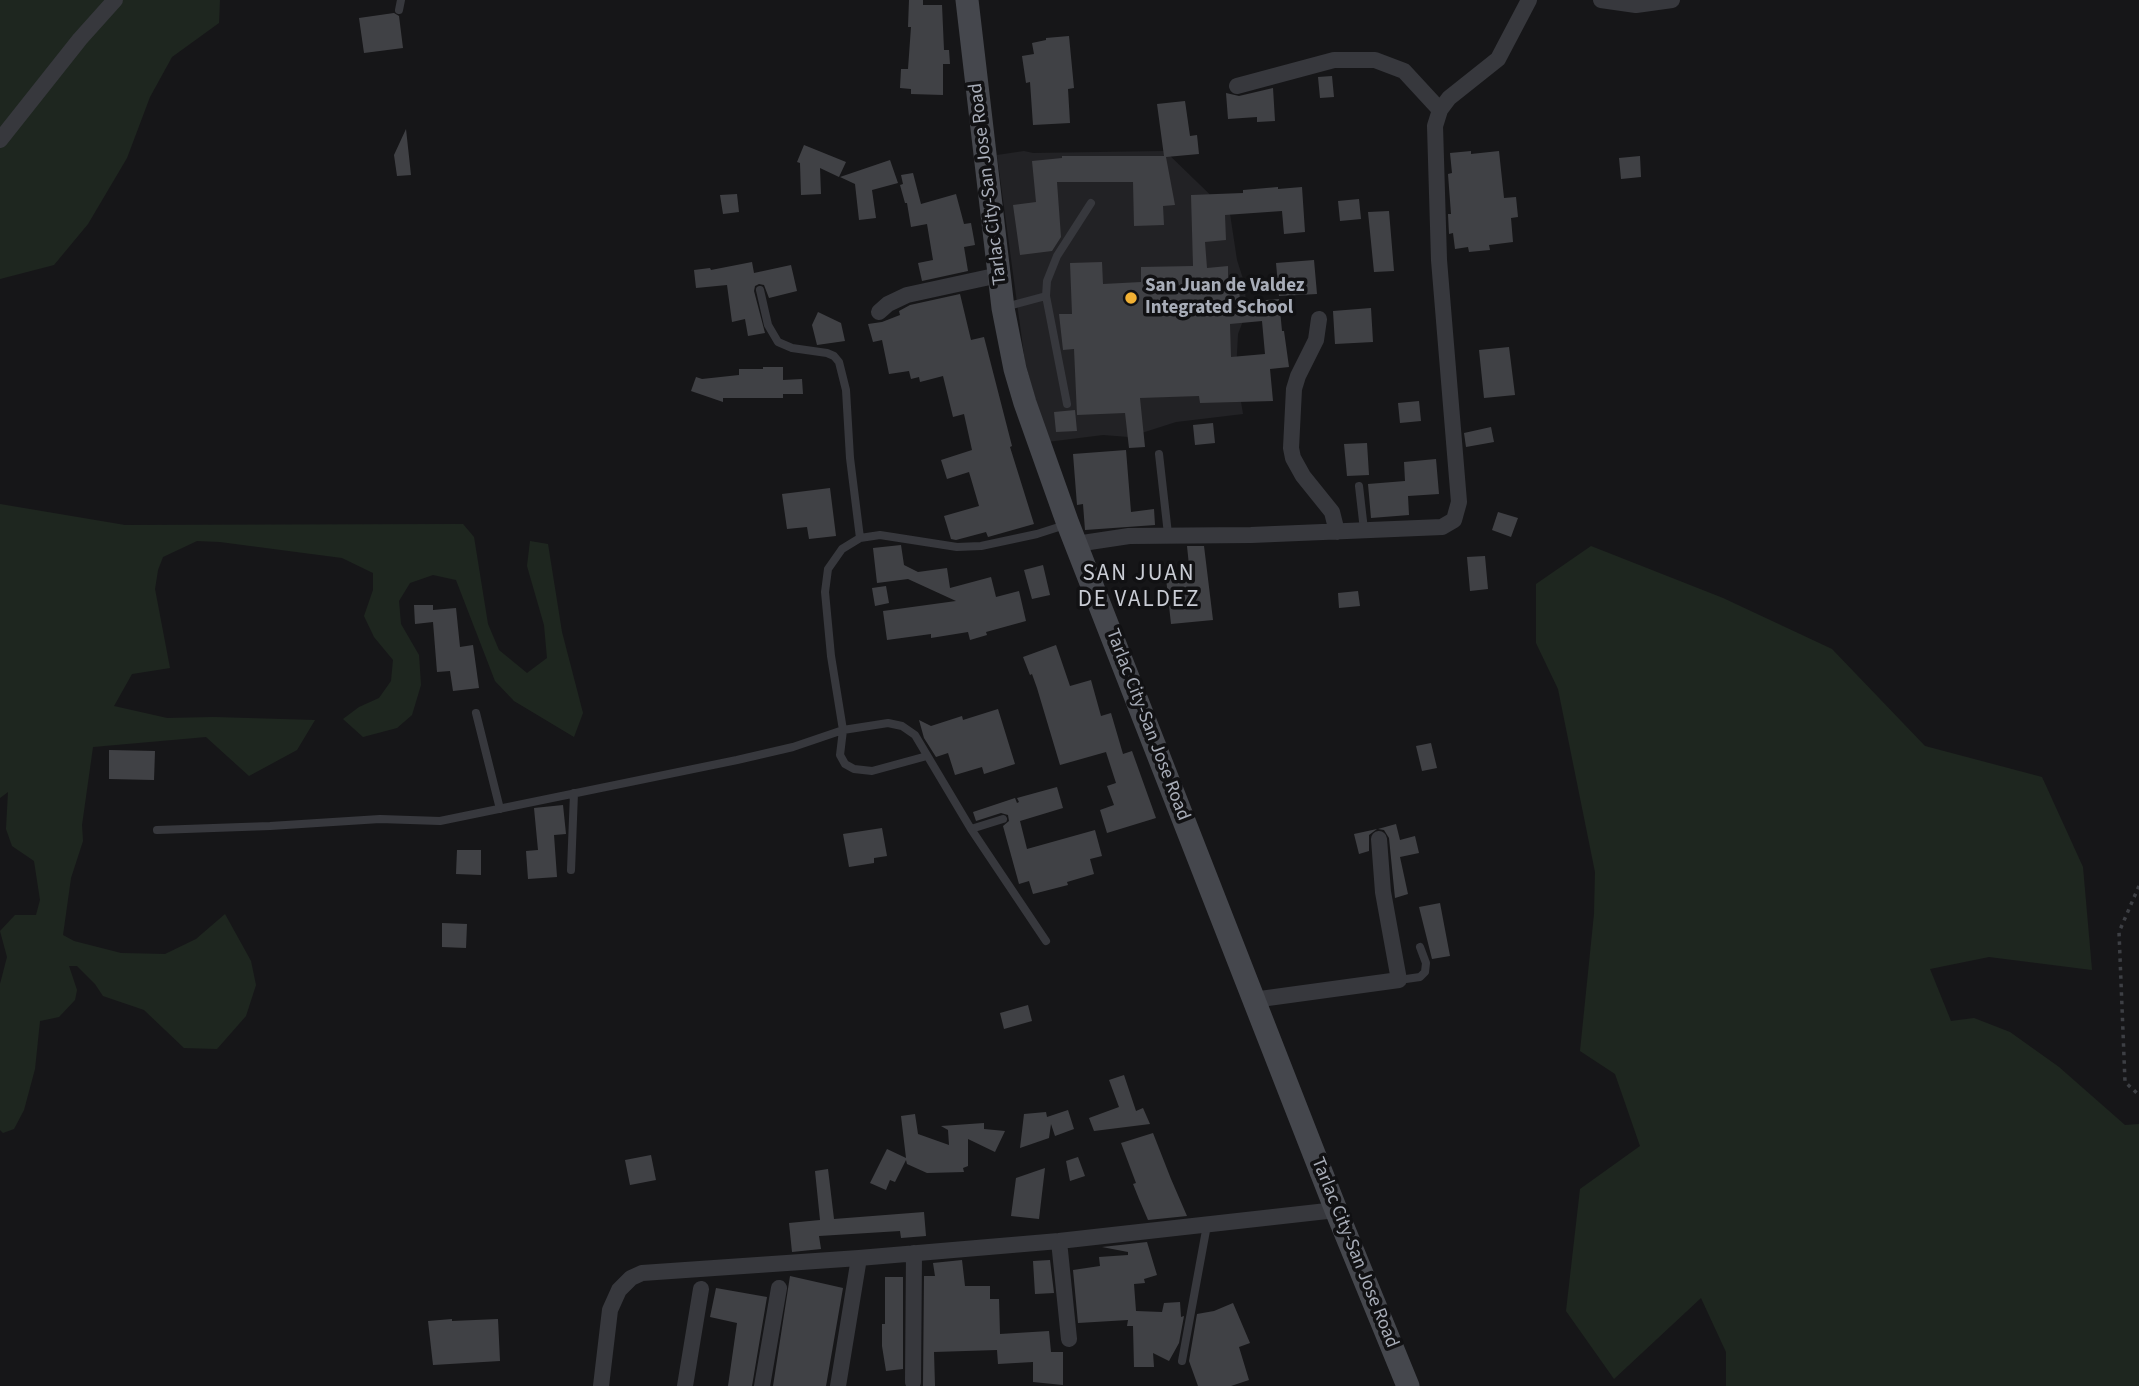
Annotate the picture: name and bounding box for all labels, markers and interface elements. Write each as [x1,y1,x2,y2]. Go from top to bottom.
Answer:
street label: Tarlac City-San Jose Road [965,82,1013,286]
place label: San Juan de Valdez Integrated School [1145,276,1305,320]
marker: San Juan de Valdez Integrated School [1123,290,1139,306]
district label: SAN JUAN DE VALDEZ [1079,561,1199,615]
street label: Tarlac City-San Jose Road [1100,626,1194,824]
street label: Tarlac City-San Jose Road [1305,1154,1403,1352]

